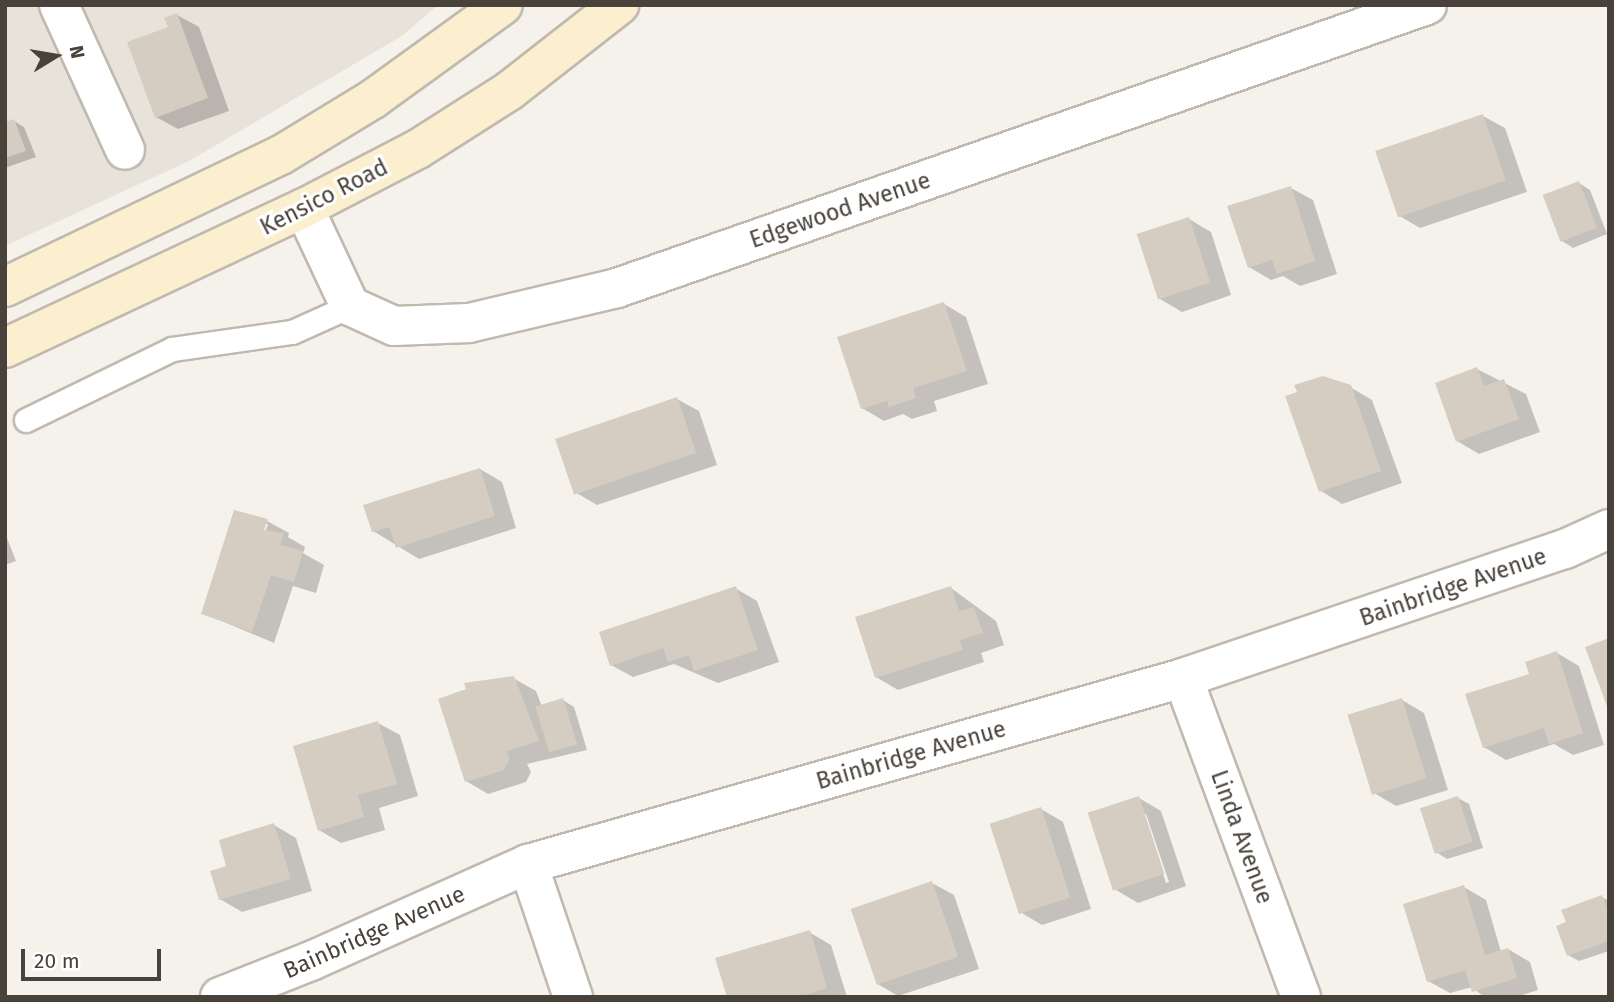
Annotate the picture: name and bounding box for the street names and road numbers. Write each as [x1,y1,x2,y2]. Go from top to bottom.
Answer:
street label: Kensico Road [256,153,392,241]
street label: Edgewood Avenue [746,166,934,254]
street label: Bainbridge Avenue [1356,542,1550,632]
street label: Bainbridge Avenue [813,715,1009,795]
street label: Linda Avenue [1205,766,1279,908]
street label: Bainbridge Avenue [279,880,469,984]

